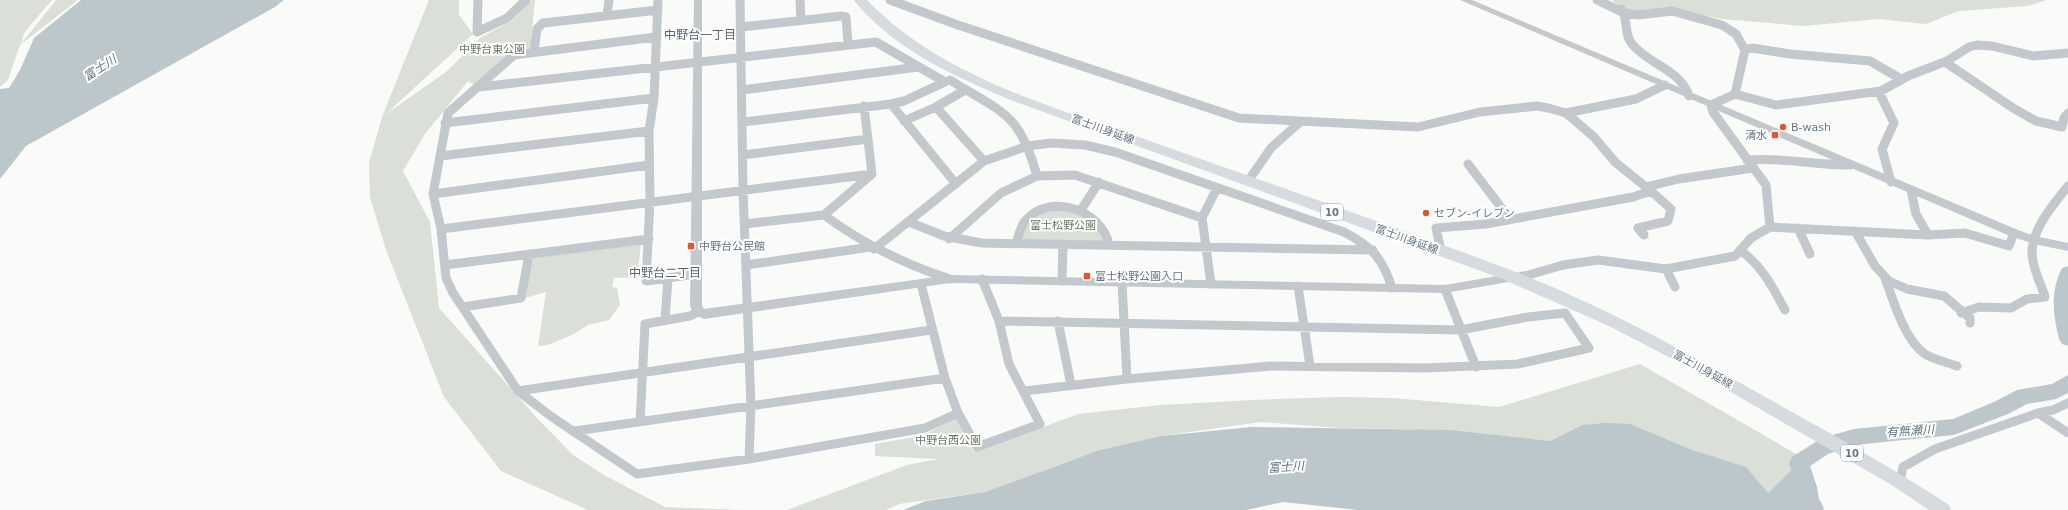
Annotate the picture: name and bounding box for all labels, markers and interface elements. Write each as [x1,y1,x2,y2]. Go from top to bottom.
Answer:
district label: 中野台一丁目 [664,28,736,42]
park label: 中野台東公園 [459,43,525,56]
water label: 富士川 [81,51,121,84]
street label: 富士川身延線 [1070,112,1136,147]
place label: B-wash [1791,121,1831,134]
marker: B-wash [1778,122,1788,132]
place label: 清水 [1745,129,1767,142]
marker: 清水 [1770,130,1780,140]
road number: 10 [1321,204,1343,220]
place label: セブン-イレブン [1434,207,1515,220]
marker: セブン-イレブン [1421,208,1431,218]
park label: 富士松野公園 [1030,219,1096,232]
street label: 富士川身延線 [1374,222,1440,257]
place label: 中野台公民館 [699,240,765,253]
marker: 中野台公民館 [686,241,696,251]
district label: 中野台二丁目 [629,266,701,280]
place label: 富士松野公園入口 [1095,270,1183,283]
marker: 富士松野公園入口 [1082,271,1092,281]
street label: 富士川身延線 [1671,348,1735,391]
water label: 有無瀬川 [1886,422,1936,440]
park label: 中野台西公園 [915,434,981,447]
road number: 10 [1841,445,1863,461]
water label: 富士川 [1268,459,1306,475]

